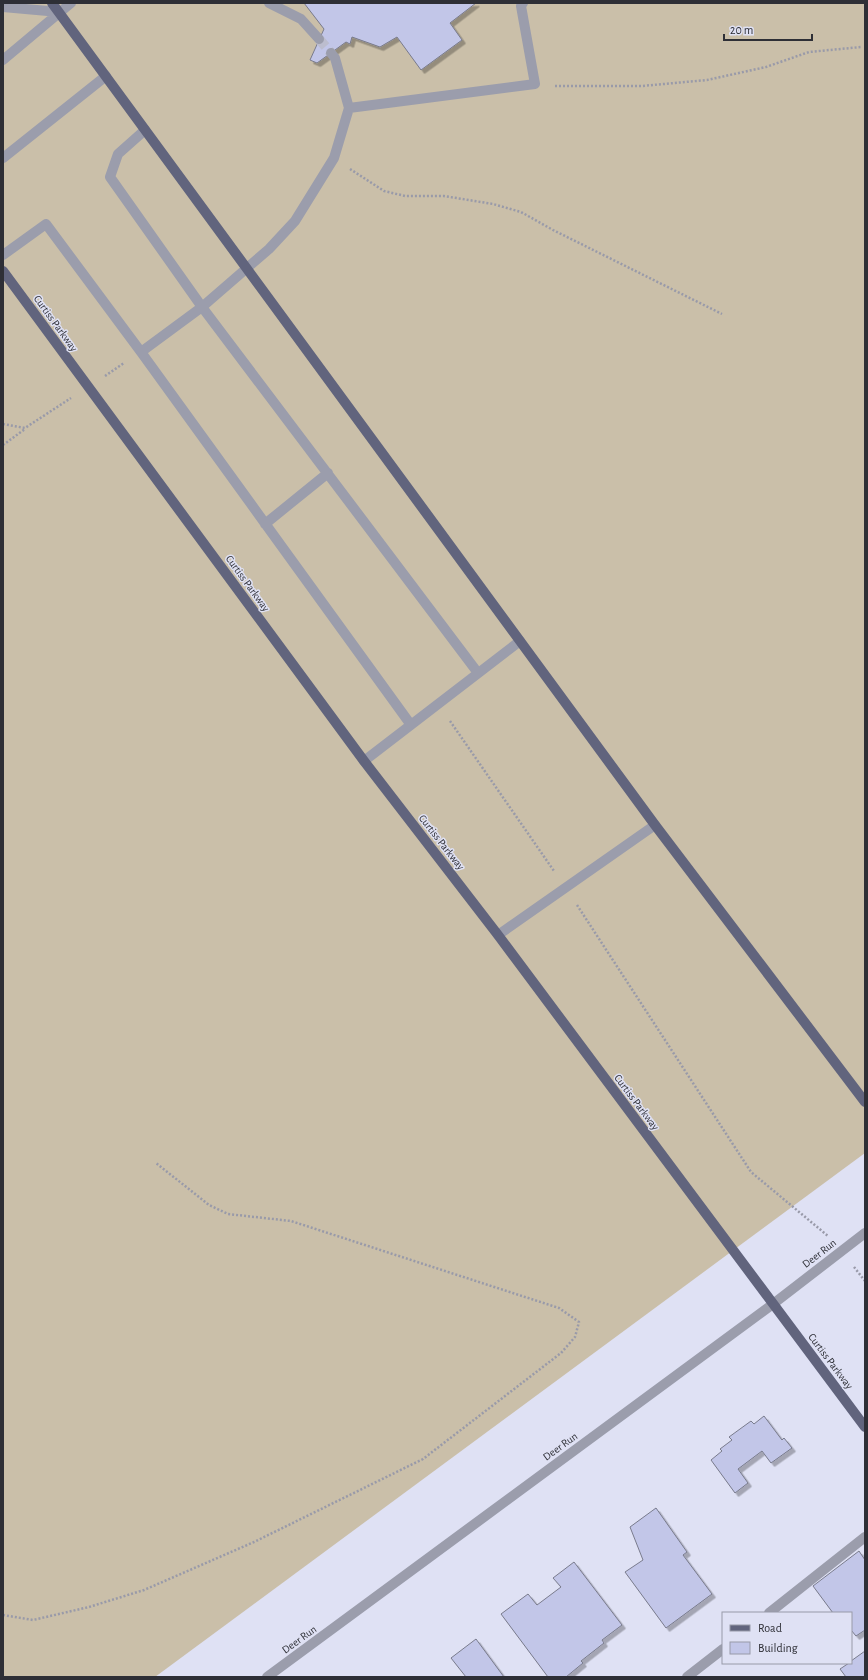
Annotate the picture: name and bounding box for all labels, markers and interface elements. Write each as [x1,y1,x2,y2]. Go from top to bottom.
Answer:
scale bar [724,16,812,42]
text: 20 m [730,24,753,36]
street label: Curtiss Parkway [32,293,80,354]
street label: Curtiss Parkway [224,553,272,614]
street label: Curtiss Parkway [417,813,467,872]
street label: Curtiss Parkway [612,1072,661,1132]
street label: Deer Run [800,1237,838,1270]
street label: Curtiss Parkway [806,1331,855,1391]
street label: Deer Run [541,1430,580,1463]
legend [722,1612,852,1664]
text: Road [758,1622,782,1634]
street label: Deer Run [280,1623,319,1656]
text: Building [758,1642,798,1654]

